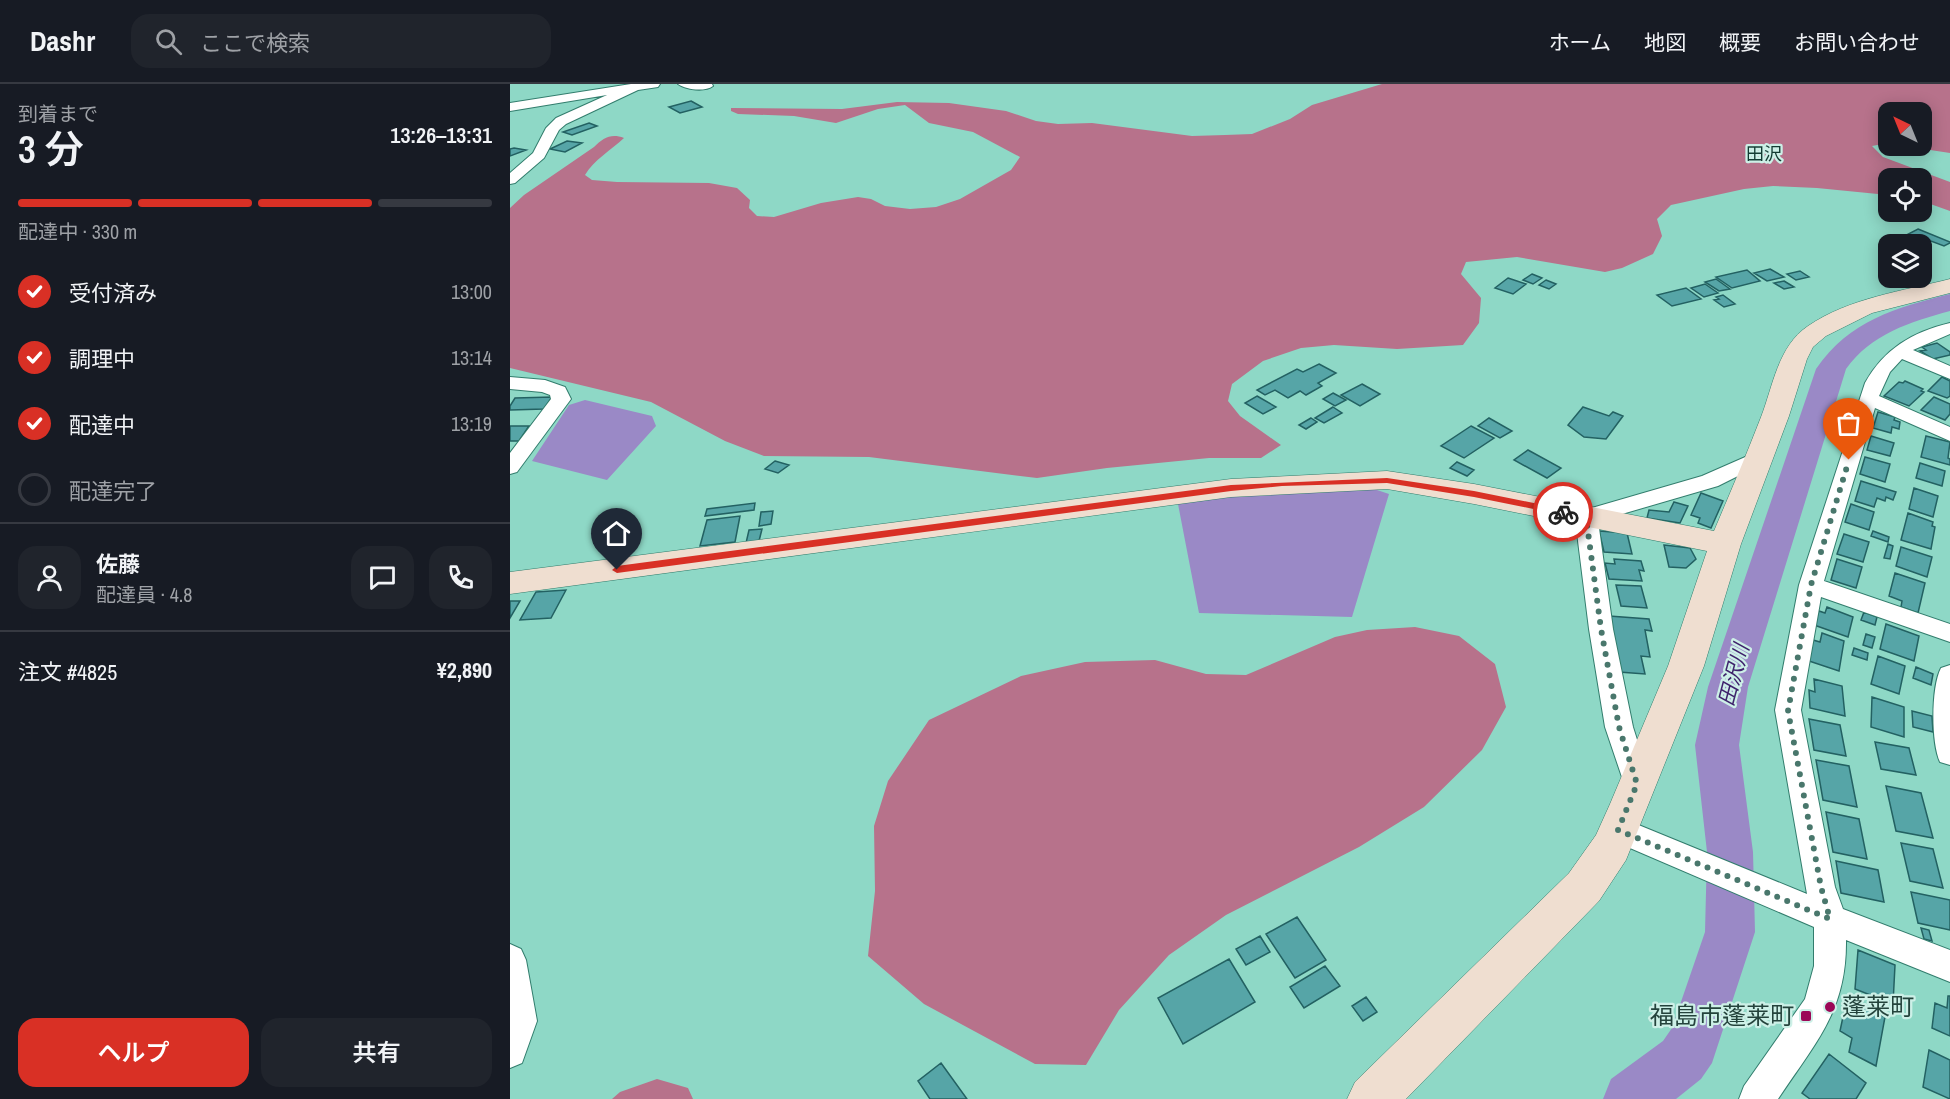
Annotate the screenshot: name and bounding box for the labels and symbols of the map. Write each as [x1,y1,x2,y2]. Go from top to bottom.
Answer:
north arrow [1878,102,1932,156]
district label: 田沢 [1746,141,1782,166]
pin [1823,398,1874,460]
courier [1533,482,1593,542]
pin [591,508,642,570]
water label: 田沢川 [1711,639,1756,709]
place label: 蓬莱町 [1842,990,1914,1022]
place label: 福島市蓬莱町 [1650,999,1794,1031]
marker: 蓬莱町 [1823,1000,1837,1014]
marker: 福島市蓬莱町 [1799,1009,1813,1023]

